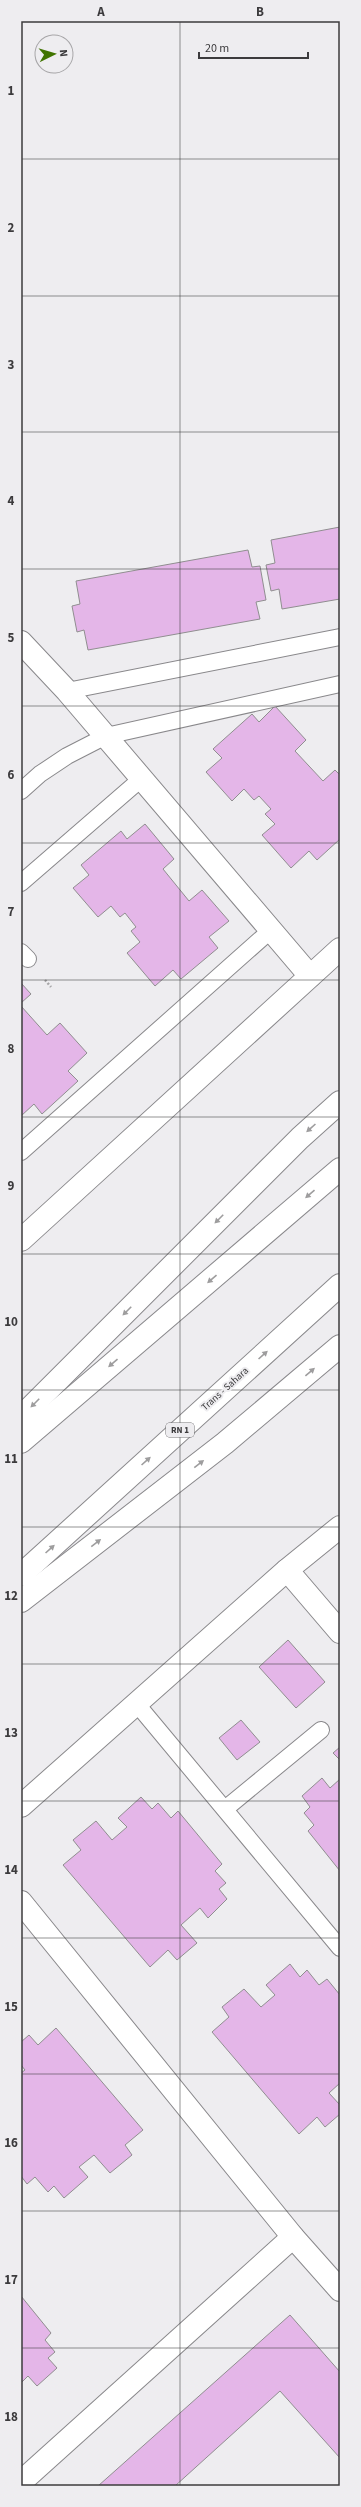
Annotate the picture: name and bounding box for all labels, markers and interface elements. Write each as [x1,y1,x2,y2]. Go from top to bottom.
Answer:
text: A [96,3,105,21]
text: B [256,3,264,21]
north arrow [34,34,74,74]
scale bar [199,34,308,60]
text: 20 m [205,40,229,57]
text: N [56,49,71,57]
text: 1 [8,82,15,100]
text: 2 [8,219,15,237]
text: 3 [8,356,15,374]
text: 4 [8,492,15,510]
text: 5 [8,629,15,647]
text: 6 [8,766,15,784]
text: 7 [8,903,15,921]
text: 8 [8,1040,15,1058]
one-way arrow [306,1123,316,1133]
text: 9 [8,1177,15,1195]
one-way arrow [305,1190,316,1199]
one-way arrow [214,1214,224,1224]
one-way arrow [206,1274,217,1283]
one-way arrow [122,1306,132,1316]
text: 10 [4,1313,18,1331]
one-way arrow [258,1350,268,1360]
one-way arrow [108,1359,118,1368]
street label: Trans - Sahara [198,1364,252,1414]
one-way arrow [304,1367,315,1376]
one-way arrow [30,1398,40,1408]
road number: RN 1 [166,1423,194,1437]
text: 11 [4,1450,18,1468]
one-way arrow [141,1456,151,1466]
one-way arrow [193,1459,204,1468]
one-way arrow [91,1539,102,1547]
one-way arrow [45,1544,55,1553]
text: 12 [4,1587,18,1605]
text: 13 [4,1724,18,1742]
text: 14 [4,1861,18,1879]
text: 15 [4,1998,18,2016]
text: 16 [4,2134,18,2152]
text: 17 [4,2271,18,2289]
text: 18 [4,2408,18,2426]

